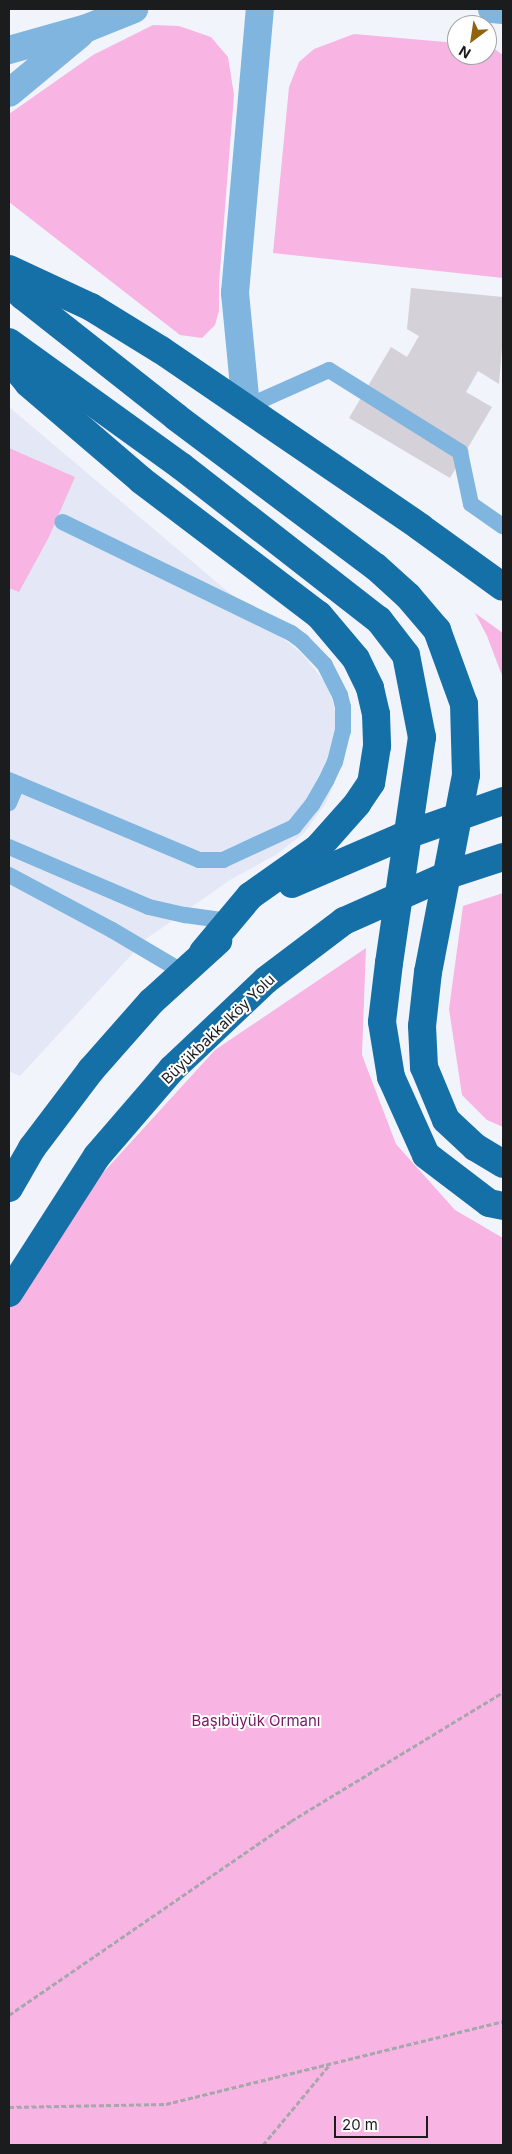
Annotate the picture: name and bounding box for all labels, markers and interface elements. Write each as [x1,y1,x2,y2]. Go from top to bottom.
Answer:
north arrow [447,15,497,65]
text: N [456,42,473,62]
street label: Büyükbakkalköy Yolu [158,970,278,1088]
park label: Başıbüyük Ormanı [191,1712,321,1730]
scale bar [337,2106,431,2138]
text: 20 m [342,2115,378,2134]

